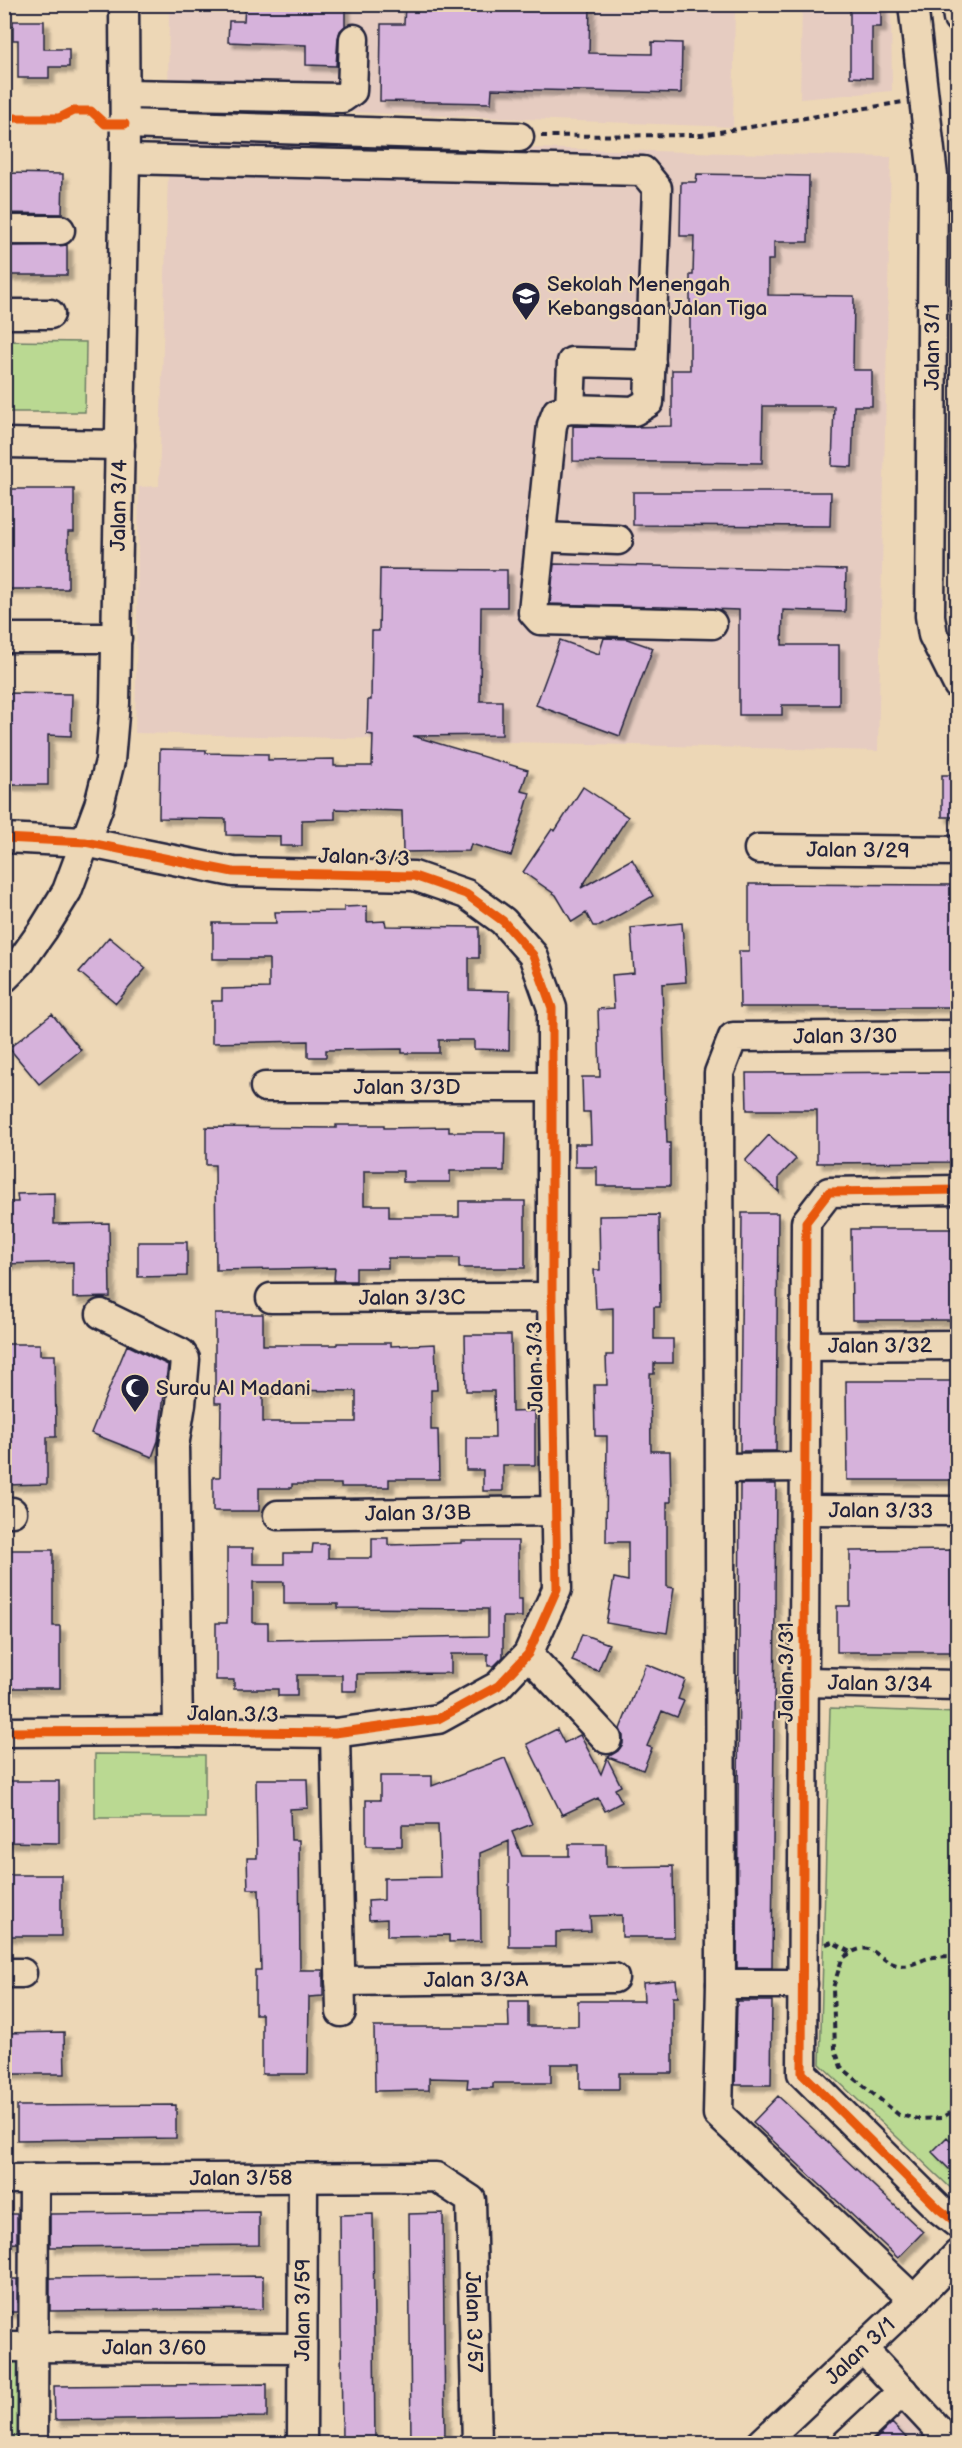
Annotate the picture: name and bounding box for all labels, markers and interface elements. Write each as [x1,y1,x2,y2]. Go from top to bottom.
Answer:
place label: Sekolah Menengah Kebangsaan Jalan Tiga [547,272,768,321]
school or university icon: Sekolah Menengah Kebangsaan Jalan Tiga [510,280,542,322]
street label: Jalan 3/1 [920,304,945,390]
street label: Jalan 3/4 [106,459,132,551]
street label: Jalan 3/29 [806,837,910,864]
street label: Jalan 3/3 [318,843,410,872]
street label: Jalan 3/30 [793,1024,897,1049]
street label: Jalan 3/3D [353,1075,461,1100]
street label: Jalan 3/3C [359,1285,465,1311]
street label: Jalan 3/3 [522,1321,549,1413]
street label: Jalan 3/32 [828,1333,933,1359]
mosque icon: Surau Al Madani [119,1372,151,1414]
place label: Surau Al Madani [156,1376,311,1401]
street label: Jalan 3/33 [829,1498,933,1524]
street label: Jalan 3/3B [365,1500,471,1527]
street label: Jalan 3/31 [774,1622,799,1722]
street label: Jalan 3/34 [827,1670,933,1697]
street label: Jalan 3/3 [187,1701,279,1728]
street label: Jalan 3/3A [424,1967,529,1993]
street label: Jalan 3/58 [189,2166,293,2191]
street label: Jalan 3/59 [290,2258,316,2362]
street label: Jalan 3/57 [460,2271,487,2374]
street label: Jalan 3/1 [820,2312,901,2390]
street label: Jalan 3/60 [102,2335,206,2361]

